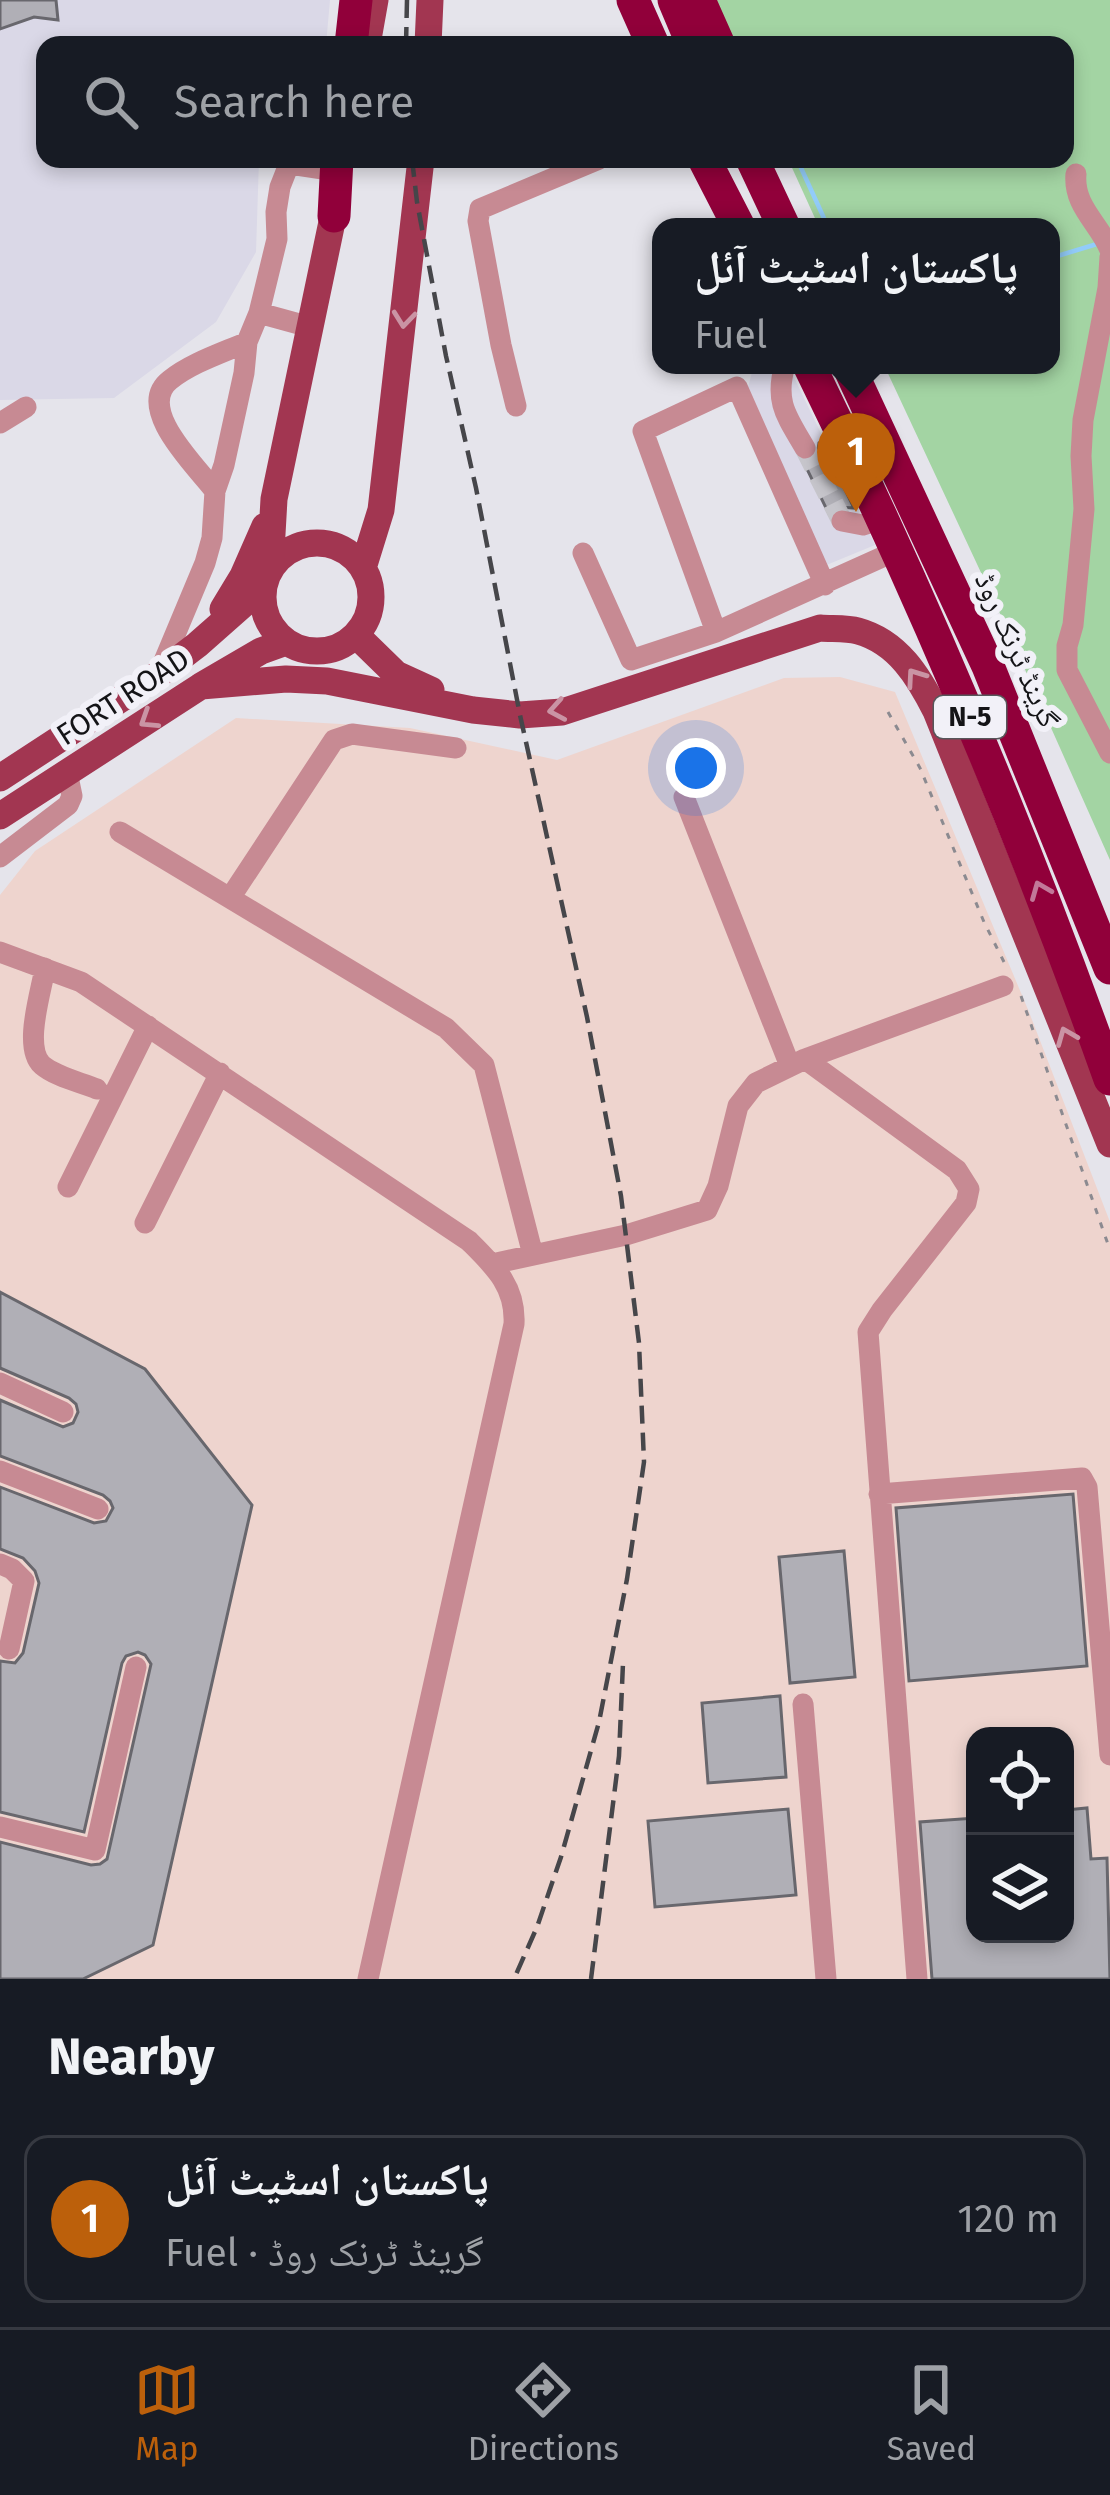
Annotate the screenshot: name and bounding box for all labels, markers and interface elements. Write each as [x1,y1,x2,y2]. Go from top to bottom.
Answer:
search box [36,36,1074,168]
icon: search [78,69,144,135]
text: Search here [174,75,414,129]
popup [652,218,1060,374]
text: پاکستان اسٹیٹ آئل [694,241,1018,295]
one-way arrow [392,309,418,329]
text: Fuel [694,312,767,358]
pin: 1 [817,413,895,512]
street label: گرینڈ ٹرنک روڈ [967,567,1067,733]
street label: FORT ROAD [50,641,196,753]
one-way arrow [907,668,929,690]
road number: N-5 [934,696,1006,738]
one-way arrow [547,697,567,722]
one-way arrow [139,705,161,728]
your location [666,738,726,798]
one-way arrow [1030,881,1054,902]
one-way arrow [1056,1026,1080,1047]
map controls [966,1727,1074,1943]
button: locate [966,1727,1074,1835]
button: layers [966,1835,1074,1943]
text: Nearby [48,2026,214,2088]
text: پاکستان اسٹیٹ آئل [165,2153,489,2207]
text: 1 [81,2196,99,2242]
text: 120 m [957,2196,1059,2242]
text: Fuel · گرینڈ ٹرنک روڈ [165,2230,484,2276]
tab: Map [134,2357,200,2469]
tab: Directions [468,2357,619,2469]
tab: Saved [887,2357,976,2469]

